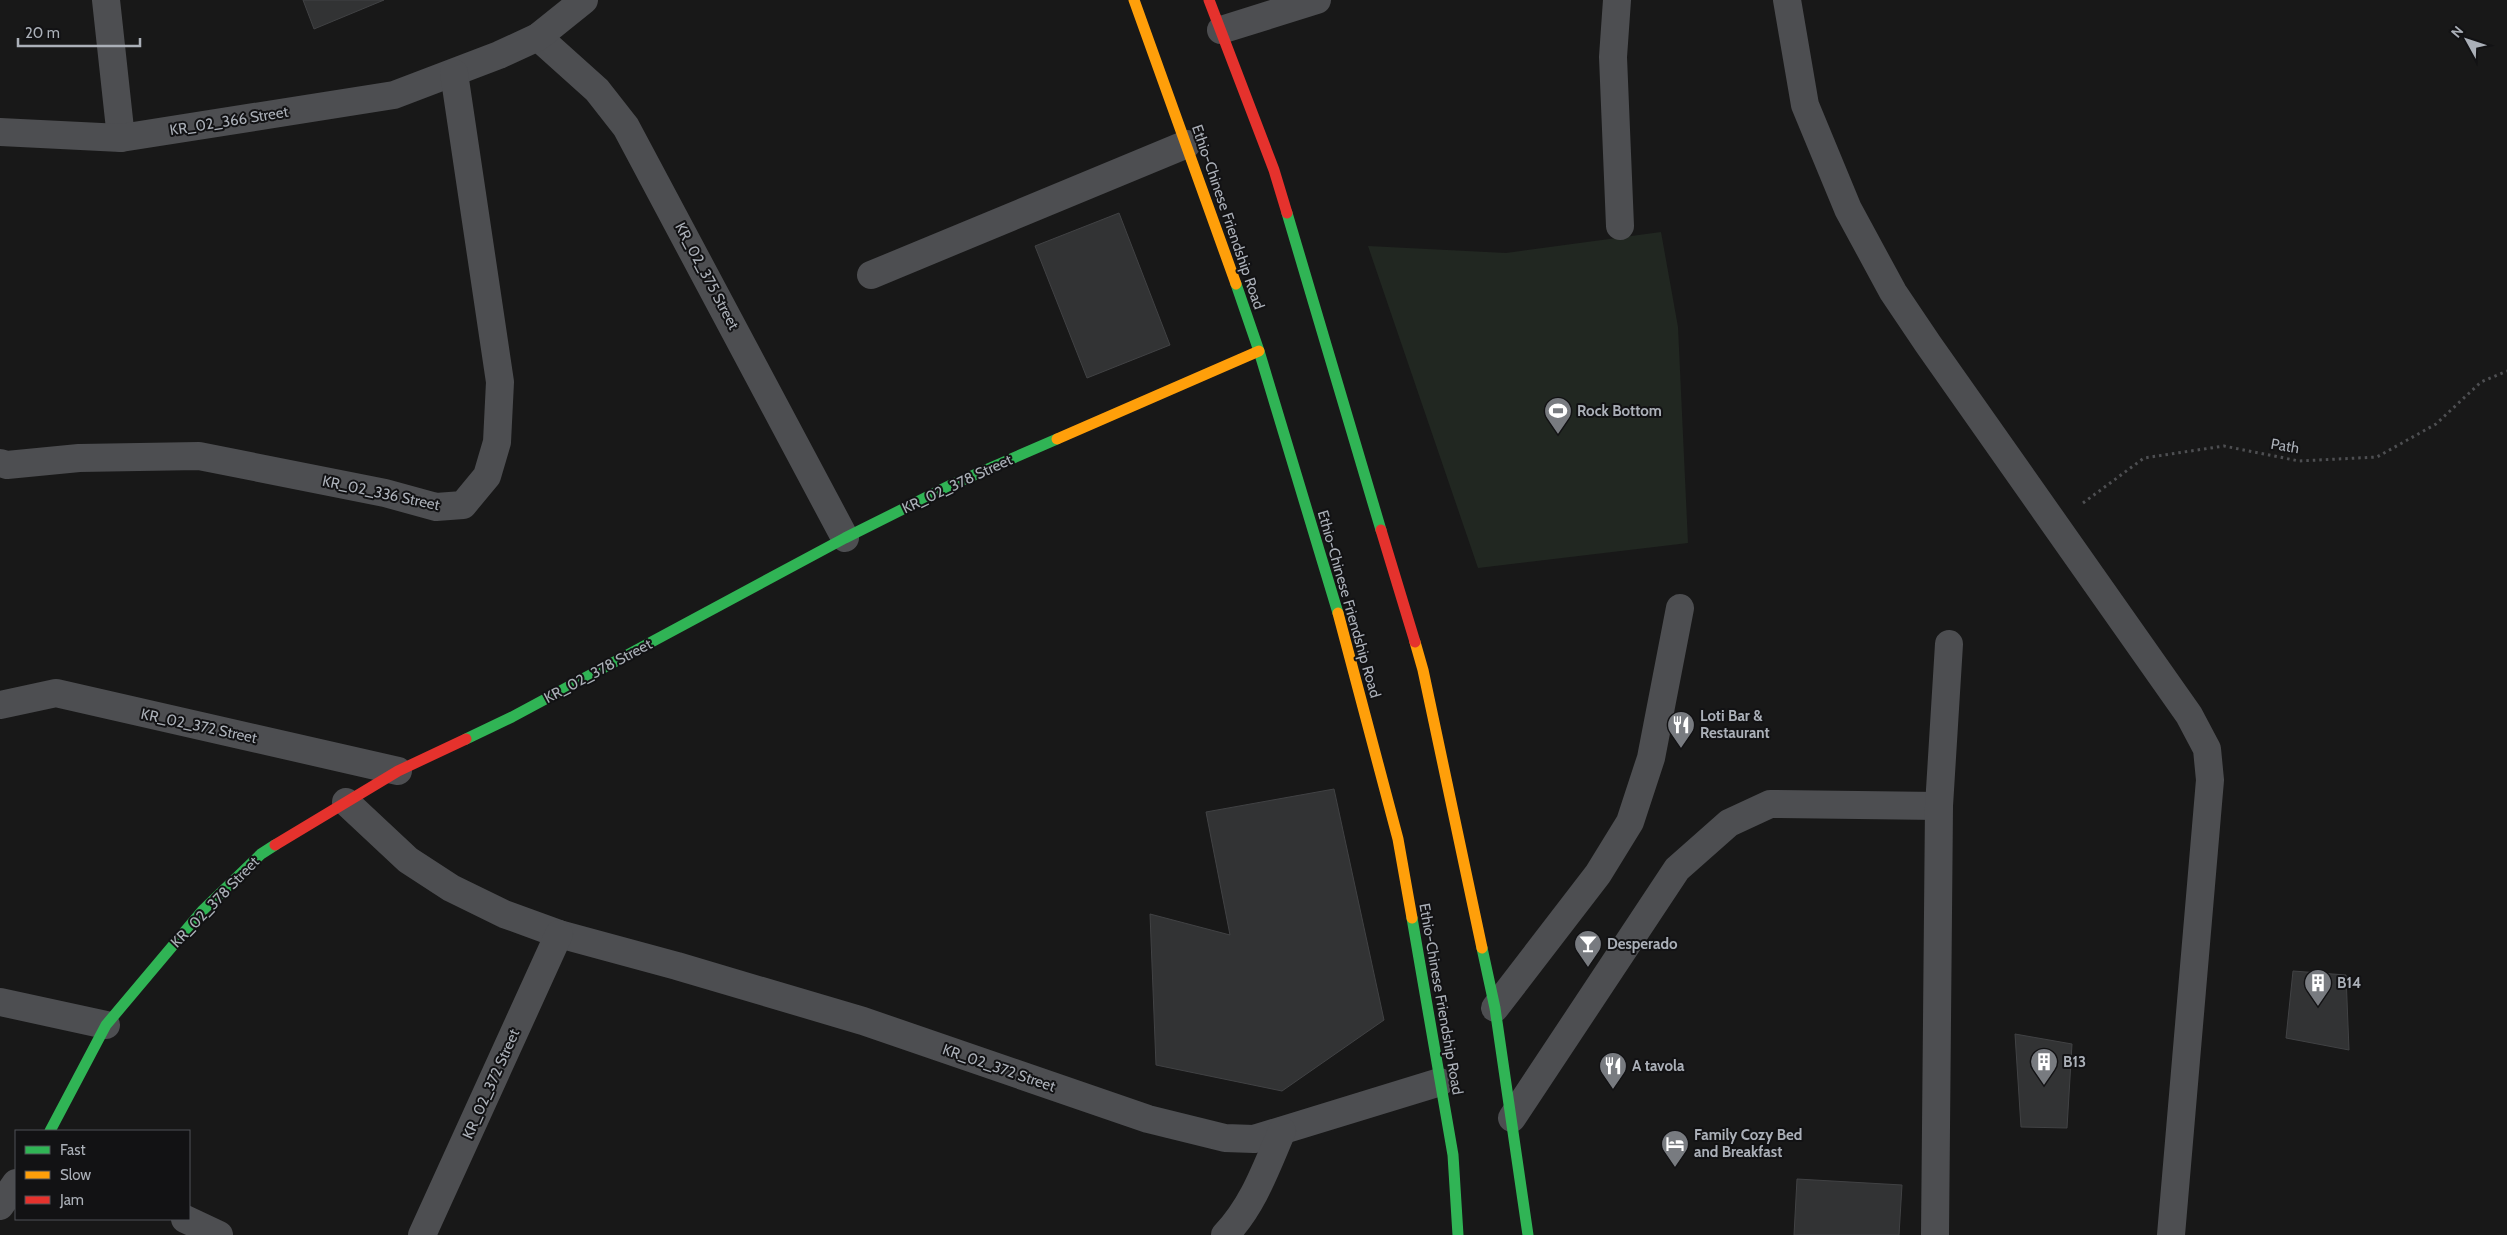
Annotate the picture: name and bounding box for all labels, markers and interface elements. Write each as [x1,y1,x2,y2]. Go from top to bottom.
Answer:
scale bar [18,15,140,47]
north arrow [2442,15,2492,65]
text: N [2447,22,2467,41]
text: 20 m [25,24,60,42]
street label: KR_02_366 Street [168,103,290,139]
street label: Ethio-Chinese Friendship Road [1188,122,1268,312]
street label: KR_02_375 Street [671,219,743,333]
sports icon: Rock Bottom [1543,396,1573,435]
place label: Rock Bottom [1577,402,1662,420]
street label: Path [2269,435,2301,457]
street label: KR_02_378 Street [899,451,1015,517]
street label: KR_02_336 Street [321,472,441,514]
street label: Ethio-Chinese Friendship Road [1314,508,1384,700]
street label: KR_02_378 Street [541,635,655,707]
street label: KR_02_372 Street [139,705,259,747]
place label: Loti Bar & Restaurant [1700,707,1770,742]
restaurant icon: Loti Bar & Restaurant [1666,710,1696,749]
street label: KR_02_378 Street [167,853,263,951]
street label: Ethio-Chinese Friendship Road [1415,902,1467,1096]
bar icon: Desperado [1573,929,1603,968]
place label: Desperado [1607,935,1678,953]
building icon: B14 [2303,968,2333,1007]
place label: B14 [2337,974,2361,992]
street label: KR_02_372 Street [459,1026,523,1142]
street label: KR_02_372 Street [940,1040,1058,1096]
building icon: B13 [2029,1047,2059,1086]
restaurant icon: A tavola [1598,1051,1628,1090]
place label: B13 [2063,1053,2086,1071]
place label: A tavola [1632,1057,1685,1075]
place label: Family Cozy Bed and Breakfast [1694,1126,1802,1161]
hotel icon: Family Cozy Bed and Breakfast [1660,1129,1690,1168]
legend [15,1130,190,1220]
text: Fast [60,1141,85,1159]
text: Slow [60,1166,91,1184]
text: Jam [59,1191,84,1209]

